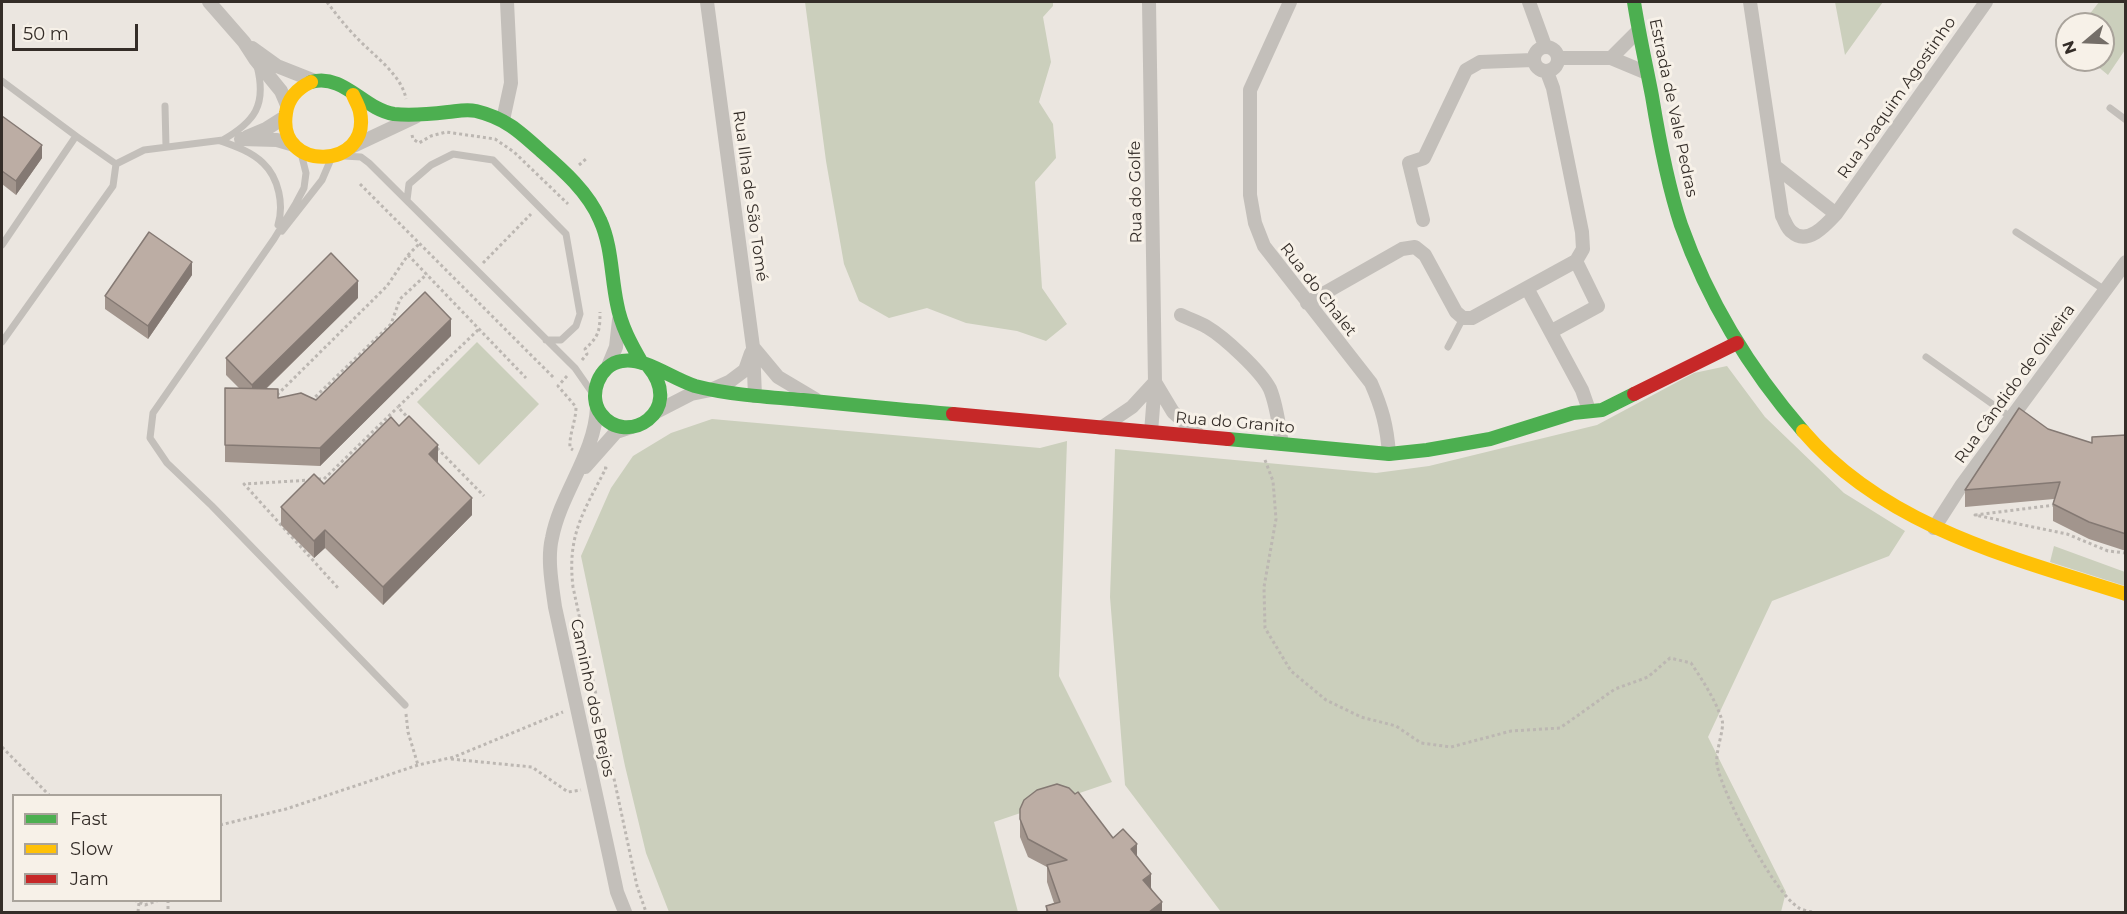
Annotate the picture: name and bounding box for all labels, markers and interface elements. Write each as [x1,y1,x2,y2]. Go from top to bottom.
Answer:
scale bar [15,12,141,50]
north arrow [2055,12,2115,72]
street label: Rua Joaquim Agostinho [1834,13,1960,183]
street label: Estrada de Vale Pedras [1645,17,1701,199]
text: 50 m [23,23,69,45]
text: N [2058,38,2080,57]
street label: Rua Ilha de São Tomé [728,109,772,283]
street label: Rua do Golfe [1126,141,1146,243]
street label: Rua do Chalet [1276,240,1360,340]
street label: Rua Cândido de Oliveira [1951,301,2079,467]
street label: Rua do Granito [1174,408,1296,438]
street label: Caminho dos Brejos [566,617,618,779]
legend [12,794,222,902]
text: Fast [70,808,108,830]
text: Slow [70,838,113,860]
text: Jam [70,868,109,890]

